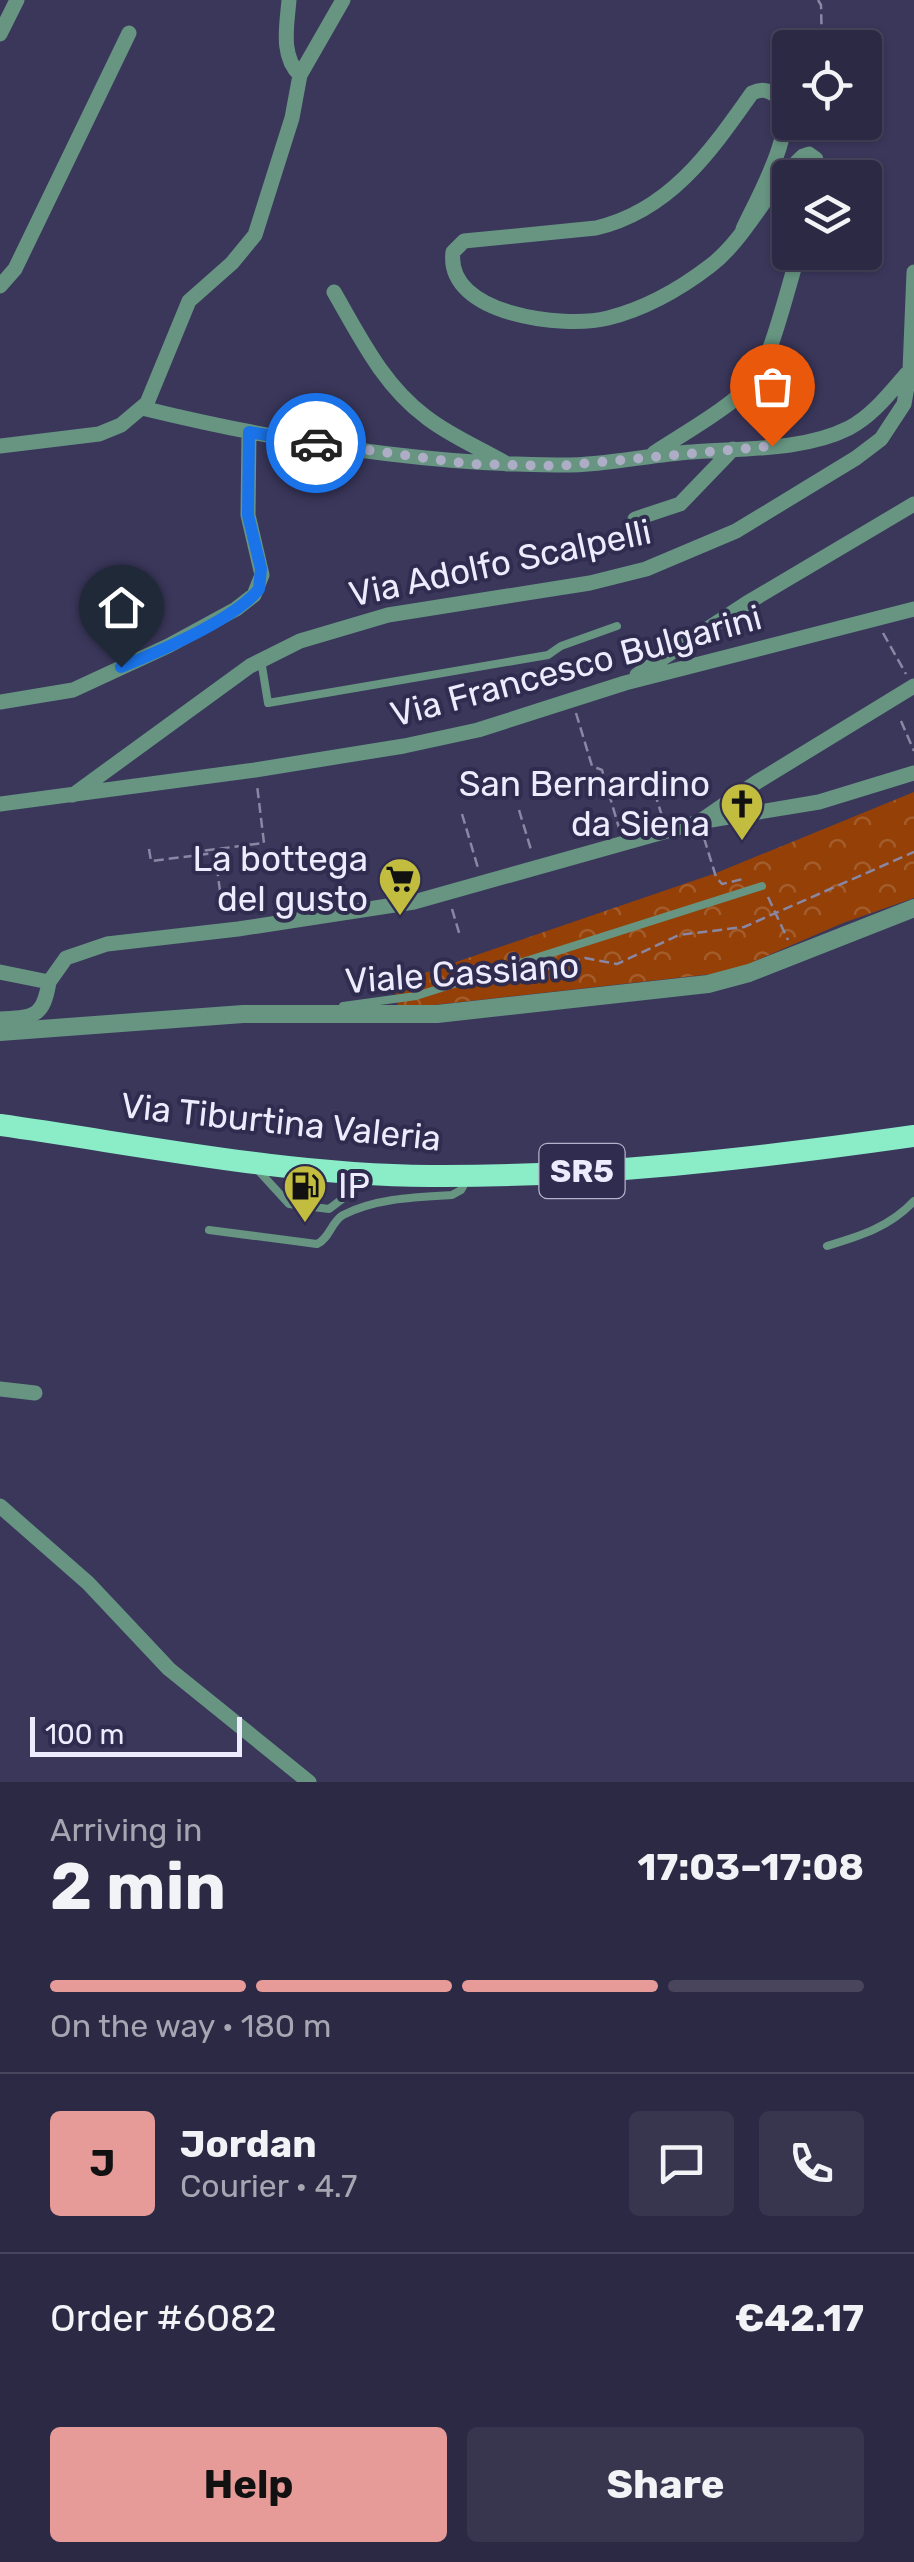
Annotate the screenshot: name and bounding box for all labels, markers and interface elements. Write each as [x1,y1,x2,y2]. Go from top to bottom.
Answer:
map controls [772,30,882,270]
button: locate [772,30,882,140]
button: layers [772,160,882,270]
pin [730,344,815,447]
icon: bag [745,359,800,414]
courier [266,393,366,493]
icon: car [289,416,344,471]
street label: Via Adolfo Scalpelli [345,510,655,616]
pin [79,565,164,668]
icon: home [94,580,149,635]
street label: Via Francesco Bulgarini [386,596,766,736]
place label: San Bernardino da Siena [459,763,710,845]
church icon: San Bernardino da Siena [719,781,765,842]
place label: La bottega del gusto [192,838,368,920]
supermarket icon: La bottega del gusto [377,856,423,917]
street label: Viale Cassiano [343,944,581,1002]
street label: Via Tiburtina Valeria [119,1084,443,1160]
road number: SR5 [540,1144,624,1198]
fuel station icon: IP [282,1163,328,1224]
place label: IP [338,1165,370,1207]
scale bar [30,1712,242,1756]
text: 100 m [45,1718,124,1751]
text: Arriving in [50,1811,202,1849]
text: 17:03–17:08 [638,1844,864,1890]
text: 2 min [50,1848,226,1925]
text: On the way · 180 m [50,2007,331,2045]
button: chat [629,2111,734,2216]
button: phone [759,2111,864,2216]
text: Jordan [180,2121,317,2167]
text: J [90,2140,115,2186]
text: Courier · 4.7 [180,2167,357,2205]
text: Order #6082 [50,2295,277,2341]
text: €42.17 [735,2295,864,2341]
button: Help [50,2427,447,2542]
button: Share [467,2427,864,2542]

